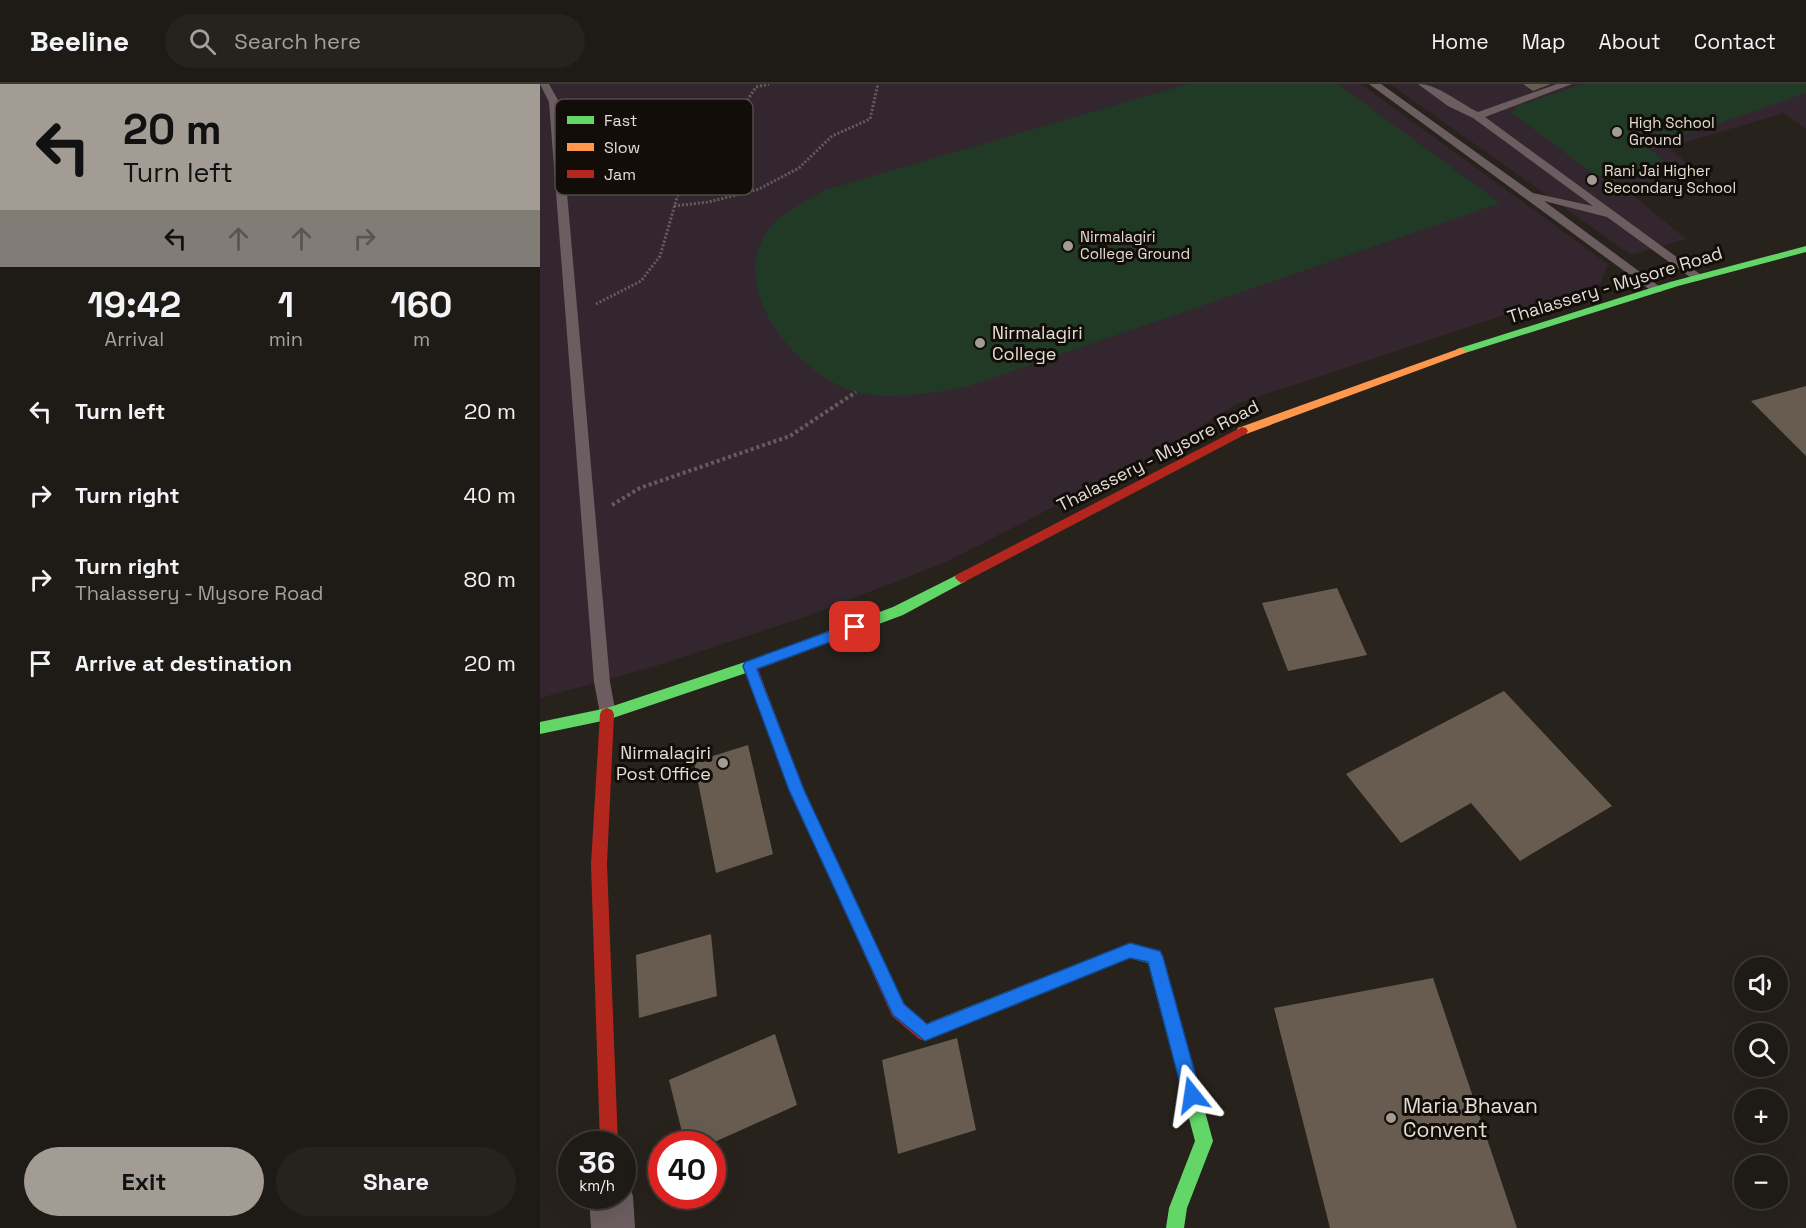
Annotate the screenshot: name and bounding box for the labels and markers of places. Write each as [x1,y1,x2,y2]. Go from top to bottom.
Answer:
place label: High School Ground [1629,113,1715,149]
marker: High School Ground [1610,125,1624,139]
place label: Rani Jai Higher Secondary School [1604,161,1736,197]
marker: Rani Jai Higher Secondary School [1585,173,1599,187]
place label: Nirmalagiri College Ground [1080,227,1190,263]
marker: Nirmalagiri College Ground [1061,239,1075,253]
place label: Nirmalagiri College [992,321,1083,365]
marker: Nirmalagiri College [973,336,987,350]
pin [829,601,880,652]
place label: Nirmalagiri Post Office [616,741,711,785]
marker: Nirmalagiri Post Office [716,756,730,770]
place label: Maria Bhavan Convent [1403,1092,1538,1143]
marker: Maria Bhavan Convent [1384,1111,1398,1125]

